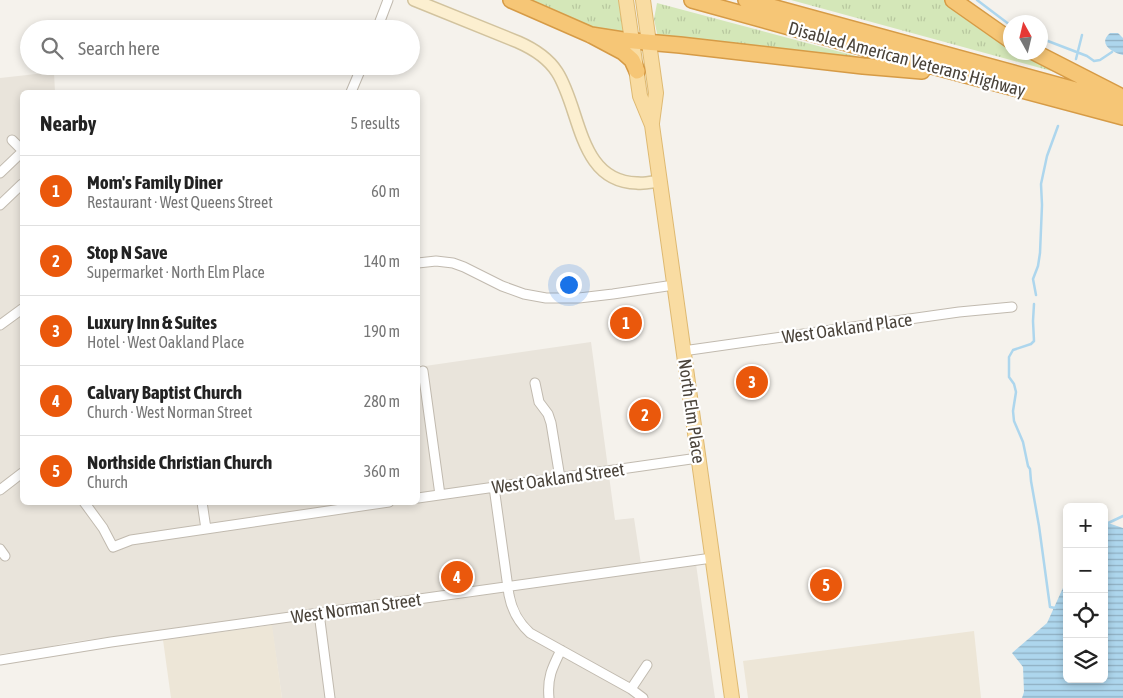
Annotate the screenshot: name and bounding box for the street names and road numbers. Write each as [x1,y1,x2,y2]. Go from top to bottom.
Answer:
street label: Disabled American Veterans Highway [786,17,1028,101]
street label: West Oakland Place [781,308,913,348]
street label: North Elm Place [674,357,710,465]
street label: West Oakland Street [490,458,626,498]
street label: West Norman Street [290,588,422,628]

